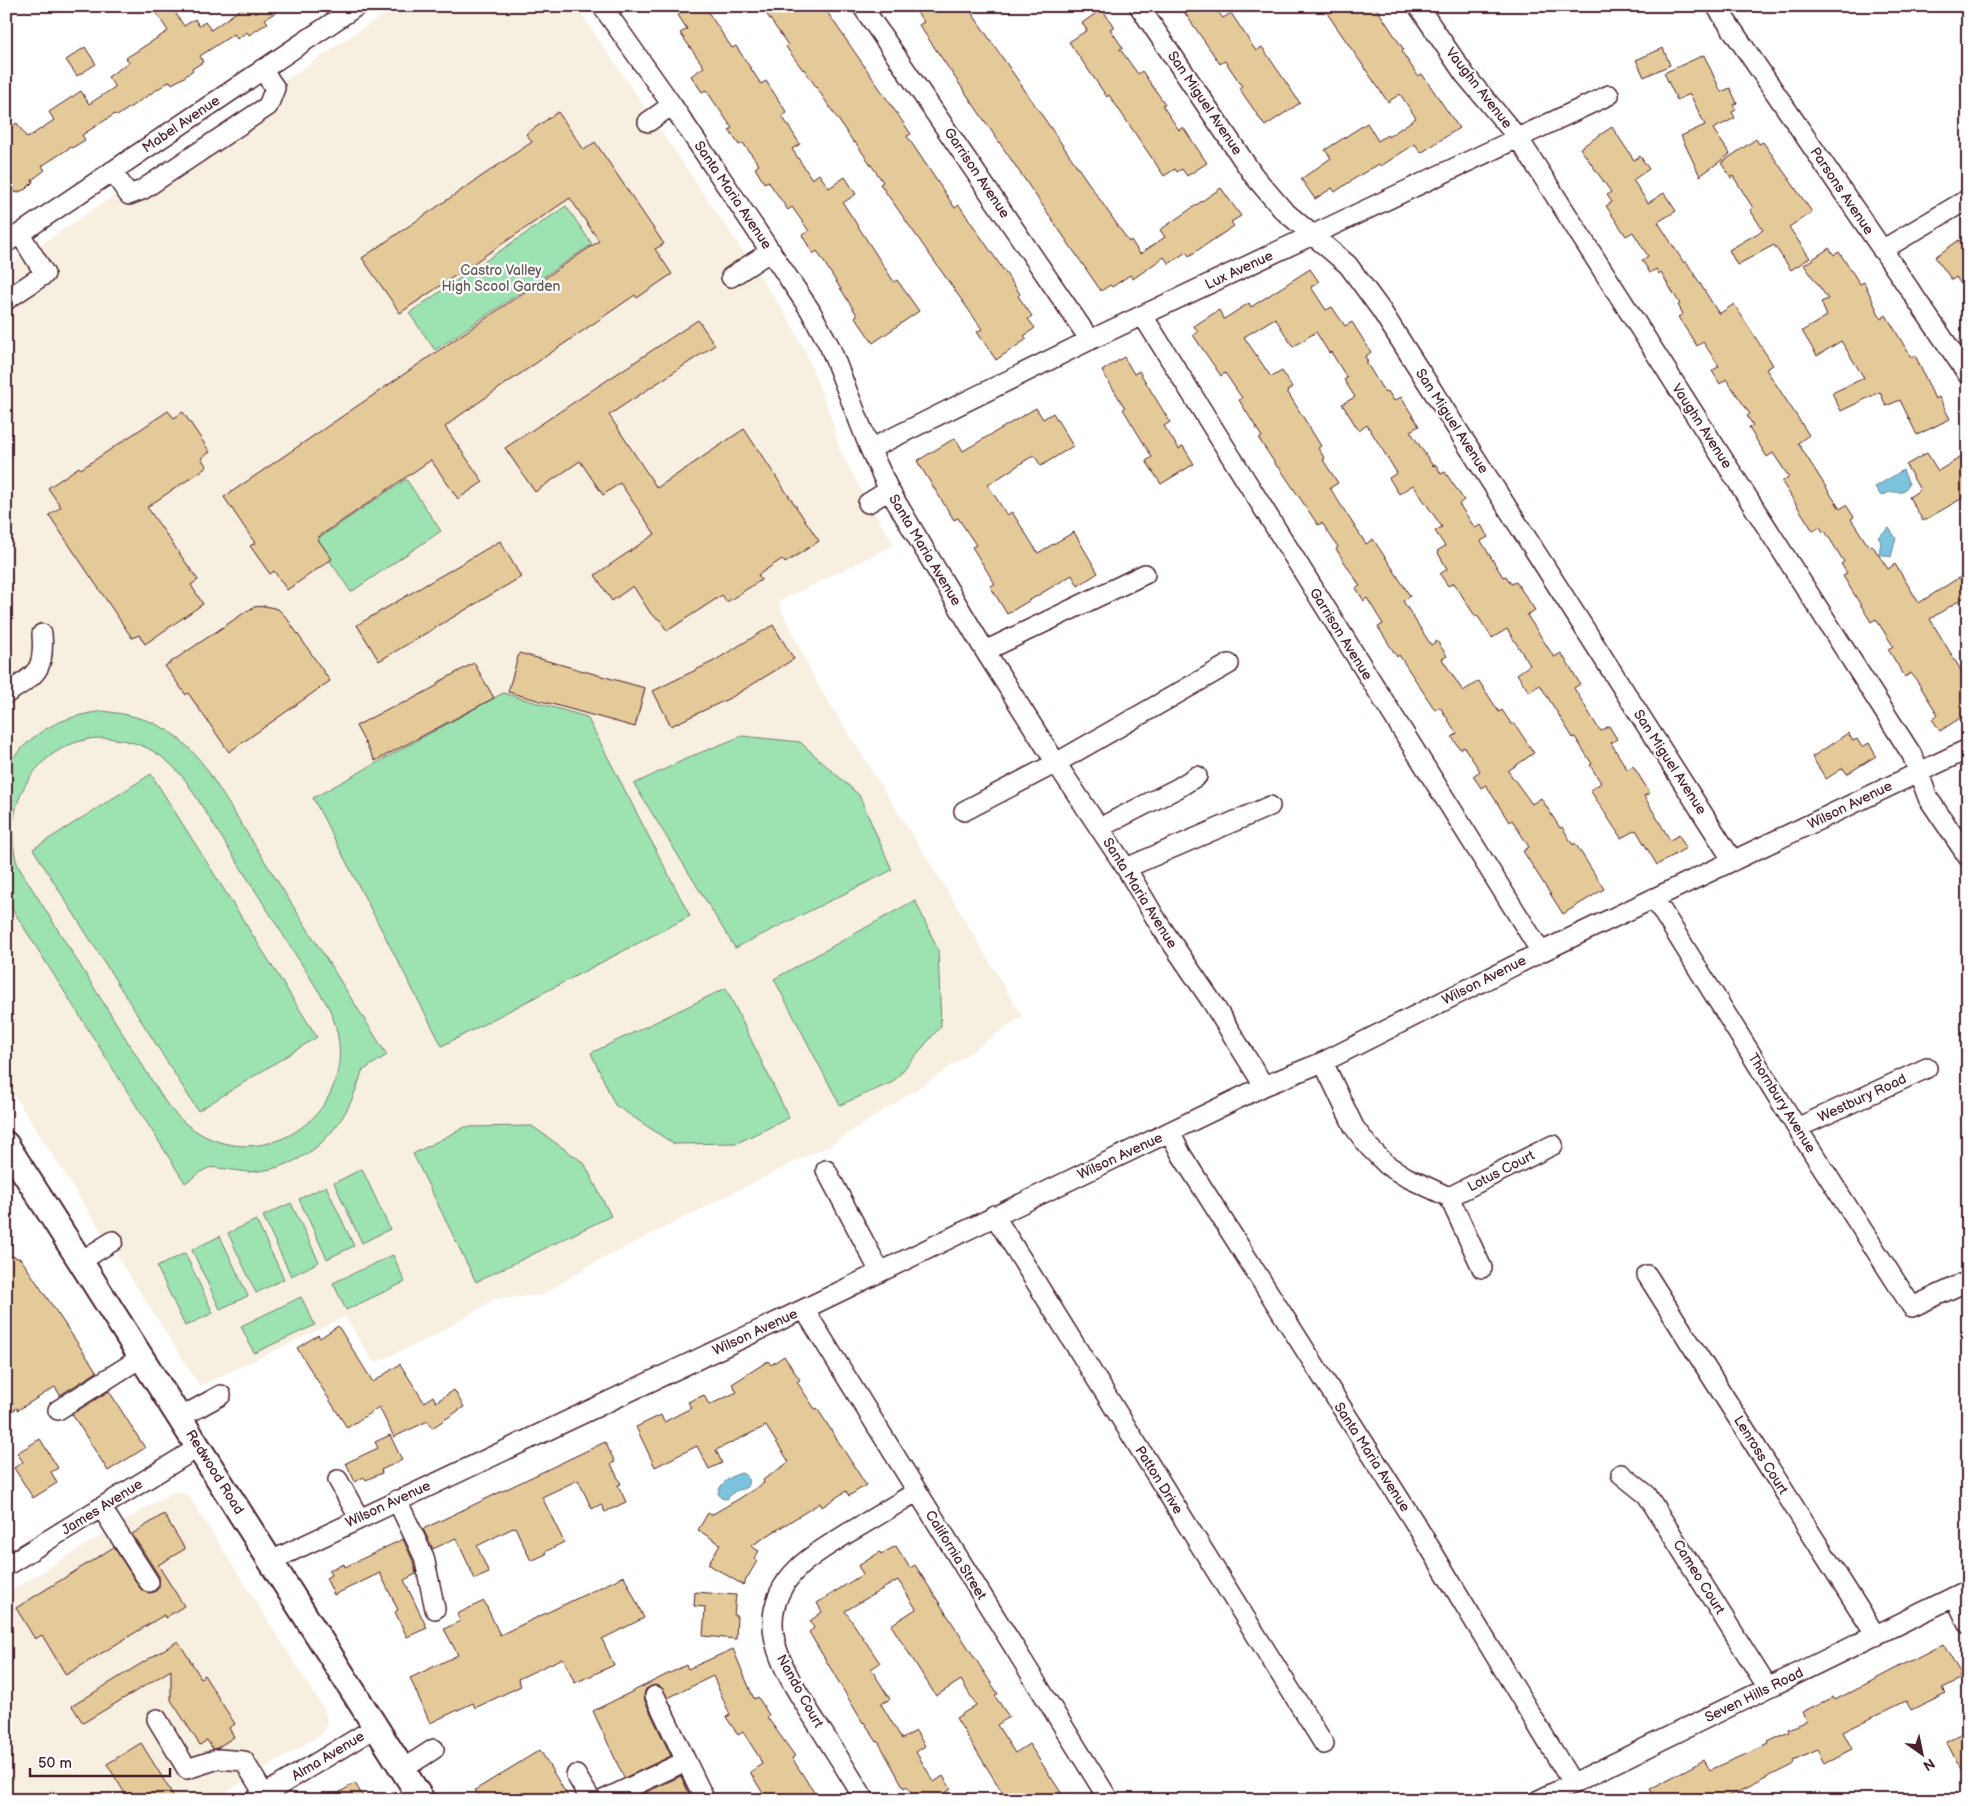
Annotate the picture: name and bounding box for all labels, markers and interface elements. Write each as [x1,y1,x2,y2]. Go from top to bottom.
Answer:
street label: Vaughn Avenue [1442,44,1516,132]
street label: San Miguel Avenue [1164,48,1246,158]
street label: Mabel Avenue [139,92,223,156]
street label: Garrison Avenue [940,125,1014,221]
street label: Santa Maria Avenue [690,138,776,252]
street label: Parsons Avenue [1807,144,1877,238]
street label: Lux Avenue [1202,247,1276,293]
park label: Castro Valley High Scool Garden [442,262,561,295]
street label: San Miguel Avenue [1412,365,1492,477]
street label: Vaughn Avenue [1668,380,1736,472]
street label: Santa Maria Avenue [885,491,965,609]
street label: Garrison Avenue [1306,585,1376,683]
street label: San Miguel Avenue [1630,706,1710,818]
street label: Wilson Avenue [1805,777,1895,833]
street label: Santa Maria Avenue [1099,835,1181,951]
street label: Wilson Avenue [1439,952,1529,1008]
street label: Thornbury Avenue [1745,1050,1819,1156]
street label: Westbury Road [1815,1070,1909,1126]
street label: Wilson Avenue [1075,1129,1165,1183]
street label: Lotus Court [1465,1146,1538,1195]
street label: Wilson Avenue [710,1305,800,1359]
street label: Santa Maria Avenue [1330,1399,1414,1515]
street label: Lenross Court [1730,1413,1792,1498]
street label: Redwood Road [182,1427,248,1517]
street label: Patton Drive [1131,1443,1187,1517]
street label: James Avenue [58,1475,146,1539]
street label: Wilson Avenue [343,1477,433,1531]
street label: California Street [922,1507,991,1603]
street label: Cameo Court [1669,1537,1729,1618]
street label: Nando Court [773,1651,827,1731]
street label: Seven Hills Road [1702,1664,1806,1726]
street label: Alma Avenue [288,1728,368,1784]
north arrow [1896,1728,1946,1778]
scale bar [30,1746,170,1778]
text: 50 m [38,1754,72,1773]
text: N [1920,1754,1938,1774]

